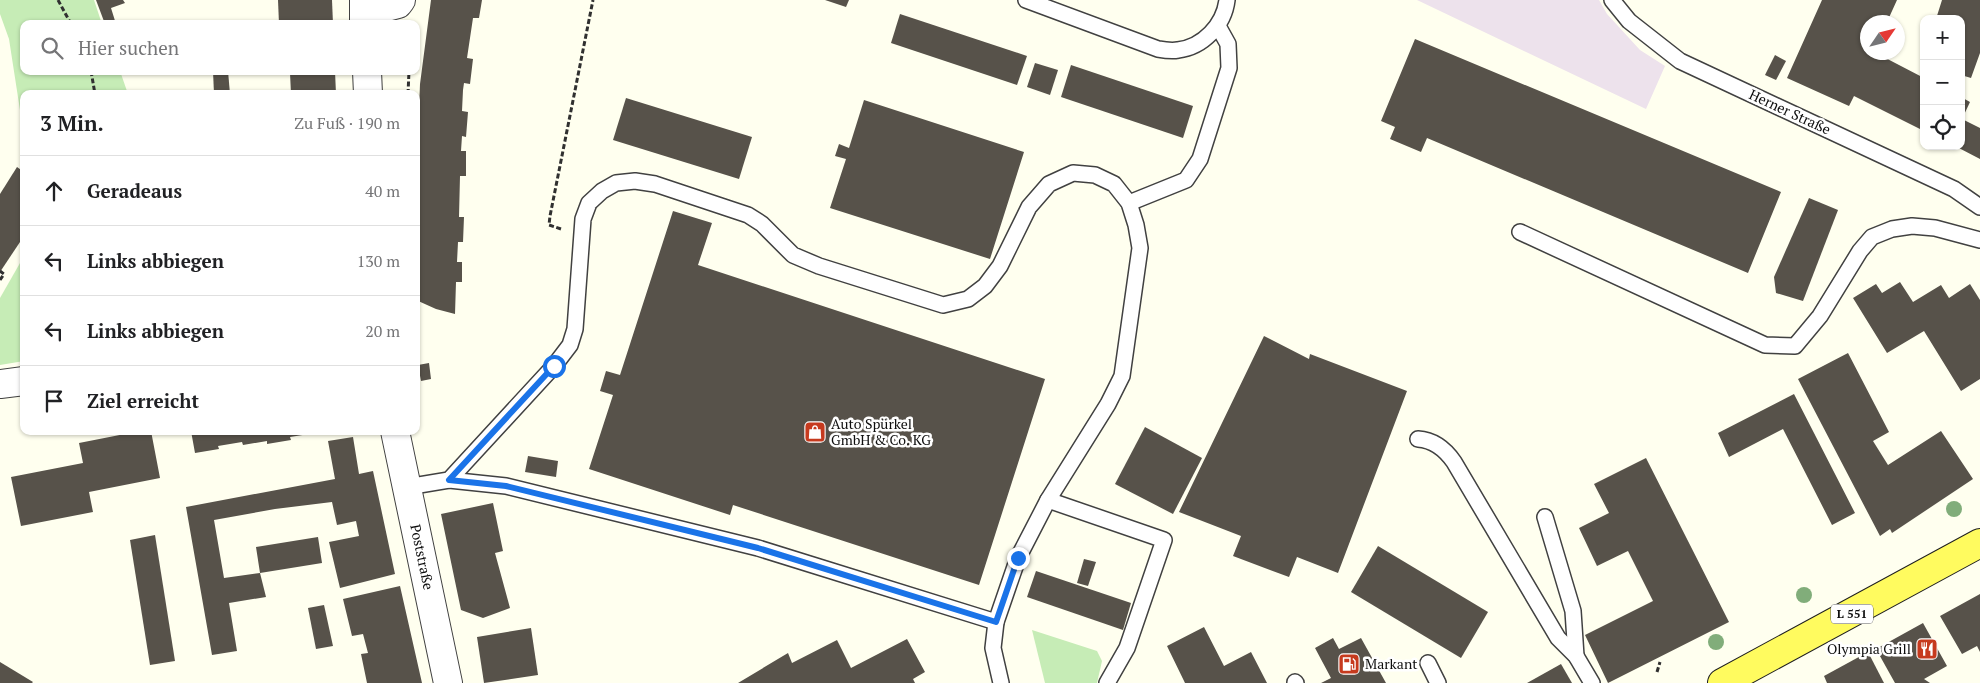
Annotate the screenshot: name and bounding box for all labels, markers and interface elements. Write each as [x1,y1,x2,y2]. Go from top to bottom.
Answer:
north arrow [1860,15,1905,60]
map controls [1920,15,1965,150]
button: + [1920,15,1965,60]
search box [20,20,420,75]
icon: search [38,34,66,62]
text: Hier suchen [78,35,179,60]
button: − [1920,60,1965,105]
street label: Herner Straße [1746,84,1834,139]
button: locate [1920,105,1965,150]
text: 3 Min. [40,109,104,137]
text: Zu Fuß · 190 m [294,112,400,134]
icon: ahead [40,177,68,205]
text: Geradeaus [87,178,182,203]
text: 40 m [365,180,400,202]
icon: left [40,247,68,275]
text: Links abbiegen [87,248,224,273]
text: 130 m [357,250,400,272]
icon: left [40,317,68,345]
text: Links abbiegen [87,318,224,343]
text: 20 m [365,320,400,342]
route start [543,355,566,378]
icon: arrive [40,387,68,415]
text: Ziel erreicht [87,388,199,413]
place label: Auto Spürkel GmbH & Co. KG [831,414,931,449]
shop icon: Auto Spürkel GmbH & Co. KG [803,420,827,444]
street label: Poststraße [406,522,439,591]
route end [1007,547,1030,570]
road number: L 551 [1831,604,1873,624]
restaurant icon: Olympia Grill [1915,637,1939,661]
place label: Olympia Grill [1827,639,1911,658]
fuel station icon: Markant [1337,652,1361,676]
place label: Markant [1365,654,1418,673]

